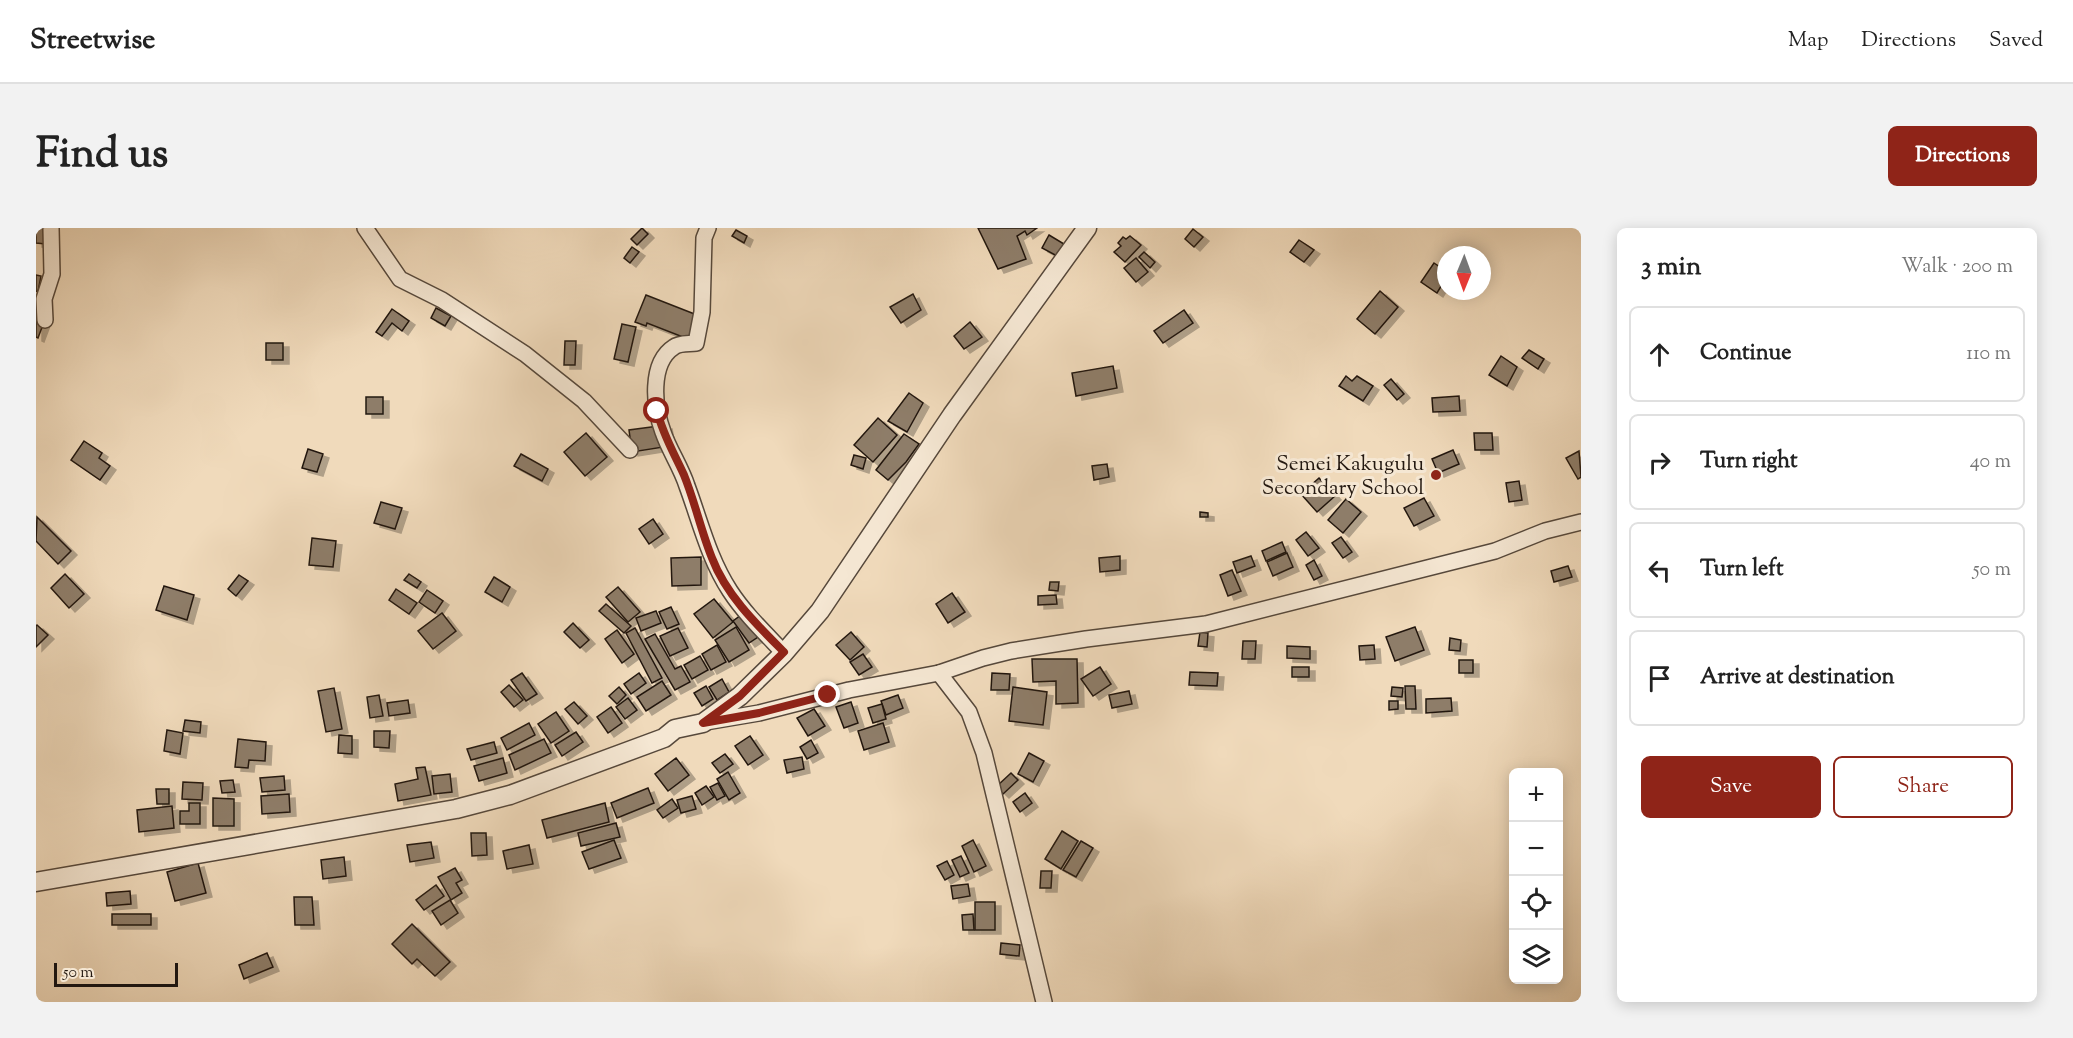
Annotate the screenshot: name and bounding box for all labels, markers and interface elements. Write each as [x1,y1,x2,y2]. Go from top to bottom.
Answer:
text: Streetwise [30,21,155,61]
text: Map [1788,26,1828,56]
text: Directions [1861,26,1956,56]
text: Saved [1989,26,2043,56]
text: Find us [36,126,168,186]
button: Directions [1888,126,2037,186]
north arrow [1437,246,1491,300]
text: 3 min [1641,249,1701,286]
text: Walk · 200 m [1901,253,2013,282]
icon: ahead [1643,338,1676,371]
text: Continue [1700,338,1791,370]
text: 110 m [1966,340,2011,369]
route start [643,397,669,423]
icon: right [1643,446,1676,479]
text: Turn right [1700,446,1797,478]
text: 40 m [1970,448,2011,477]
place label: Semei Kakugulu Secondary School [1262,450,1424,504]
marker: Semei Kakugulu Secondary School [1429,468,1443,482]
icon: left [1643,554,1676,587]
text: Turn left [1700,554,1783,586]
text: 50 m [1973,556,2011,585]
icon: arrive [1643,662,1676,695]
text: Arrive at destination [1700,662,1895,694]
route end [814,681,840,707]
button: Save [1641,756,1821,818]
button: Share [1833,756,2013,818]
map controls [1509,768,1563,984]
button: + [1509,768,1563,822]
button: − [1509,822,1563,876]
button: locate [1509,876,1563,930]
button: layers [1509,930,1563,984]
scale bar [54,960,178,988]
text: 50 m [63,962,94,985]

